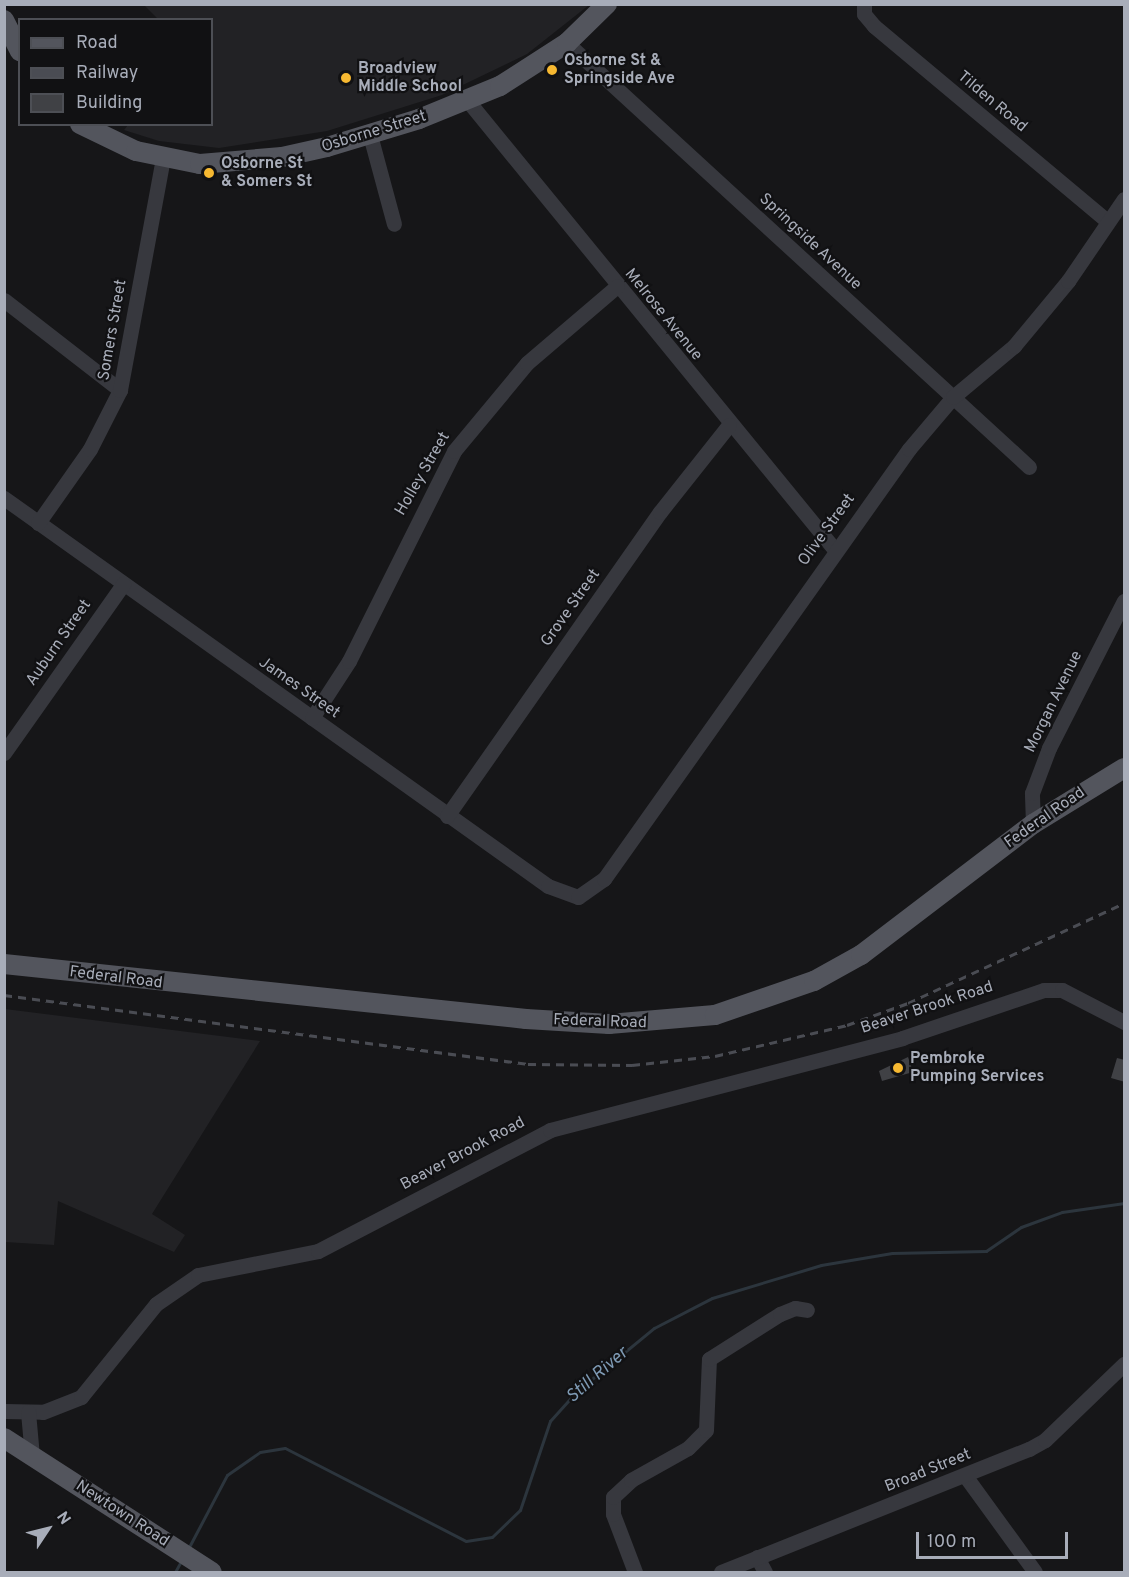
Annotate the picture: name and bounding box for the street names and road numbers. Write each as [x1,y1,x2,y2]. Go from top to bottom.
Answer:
street label: Tilden Road [953,67,1031,137]
street label: Osborne Street [319,107,429,157]
street label: Springside Avenue [755,189,865,295]
street label: Melrose Avenue [620,265,706,365]
street label: Somers Street [95,278,131,382]
street label: Holley Street [391,429,455,519]
street label: Olive Street [794,490,860,570]
street label: Grove Street [537,566,605,650]
street label: Auburn Street [22,596,96,690]
street label: Morgan Avenue [1021,648,1087,756]
street label: James Street [255,653,343,723]
street label: Federal Road [1001,783,1089,853]
street label: Federal Road [68,963,164,993]
street label: Beaver Brook Road [858,978,996,1038]
street label: Federal Road [553,1011,647,1033]
street label: Beaver Brook Road [397,1113,529,1195]
street label: Broad Street [882,1445,974,1497]
street label: Newtown Road [72,1477,172,1551]

